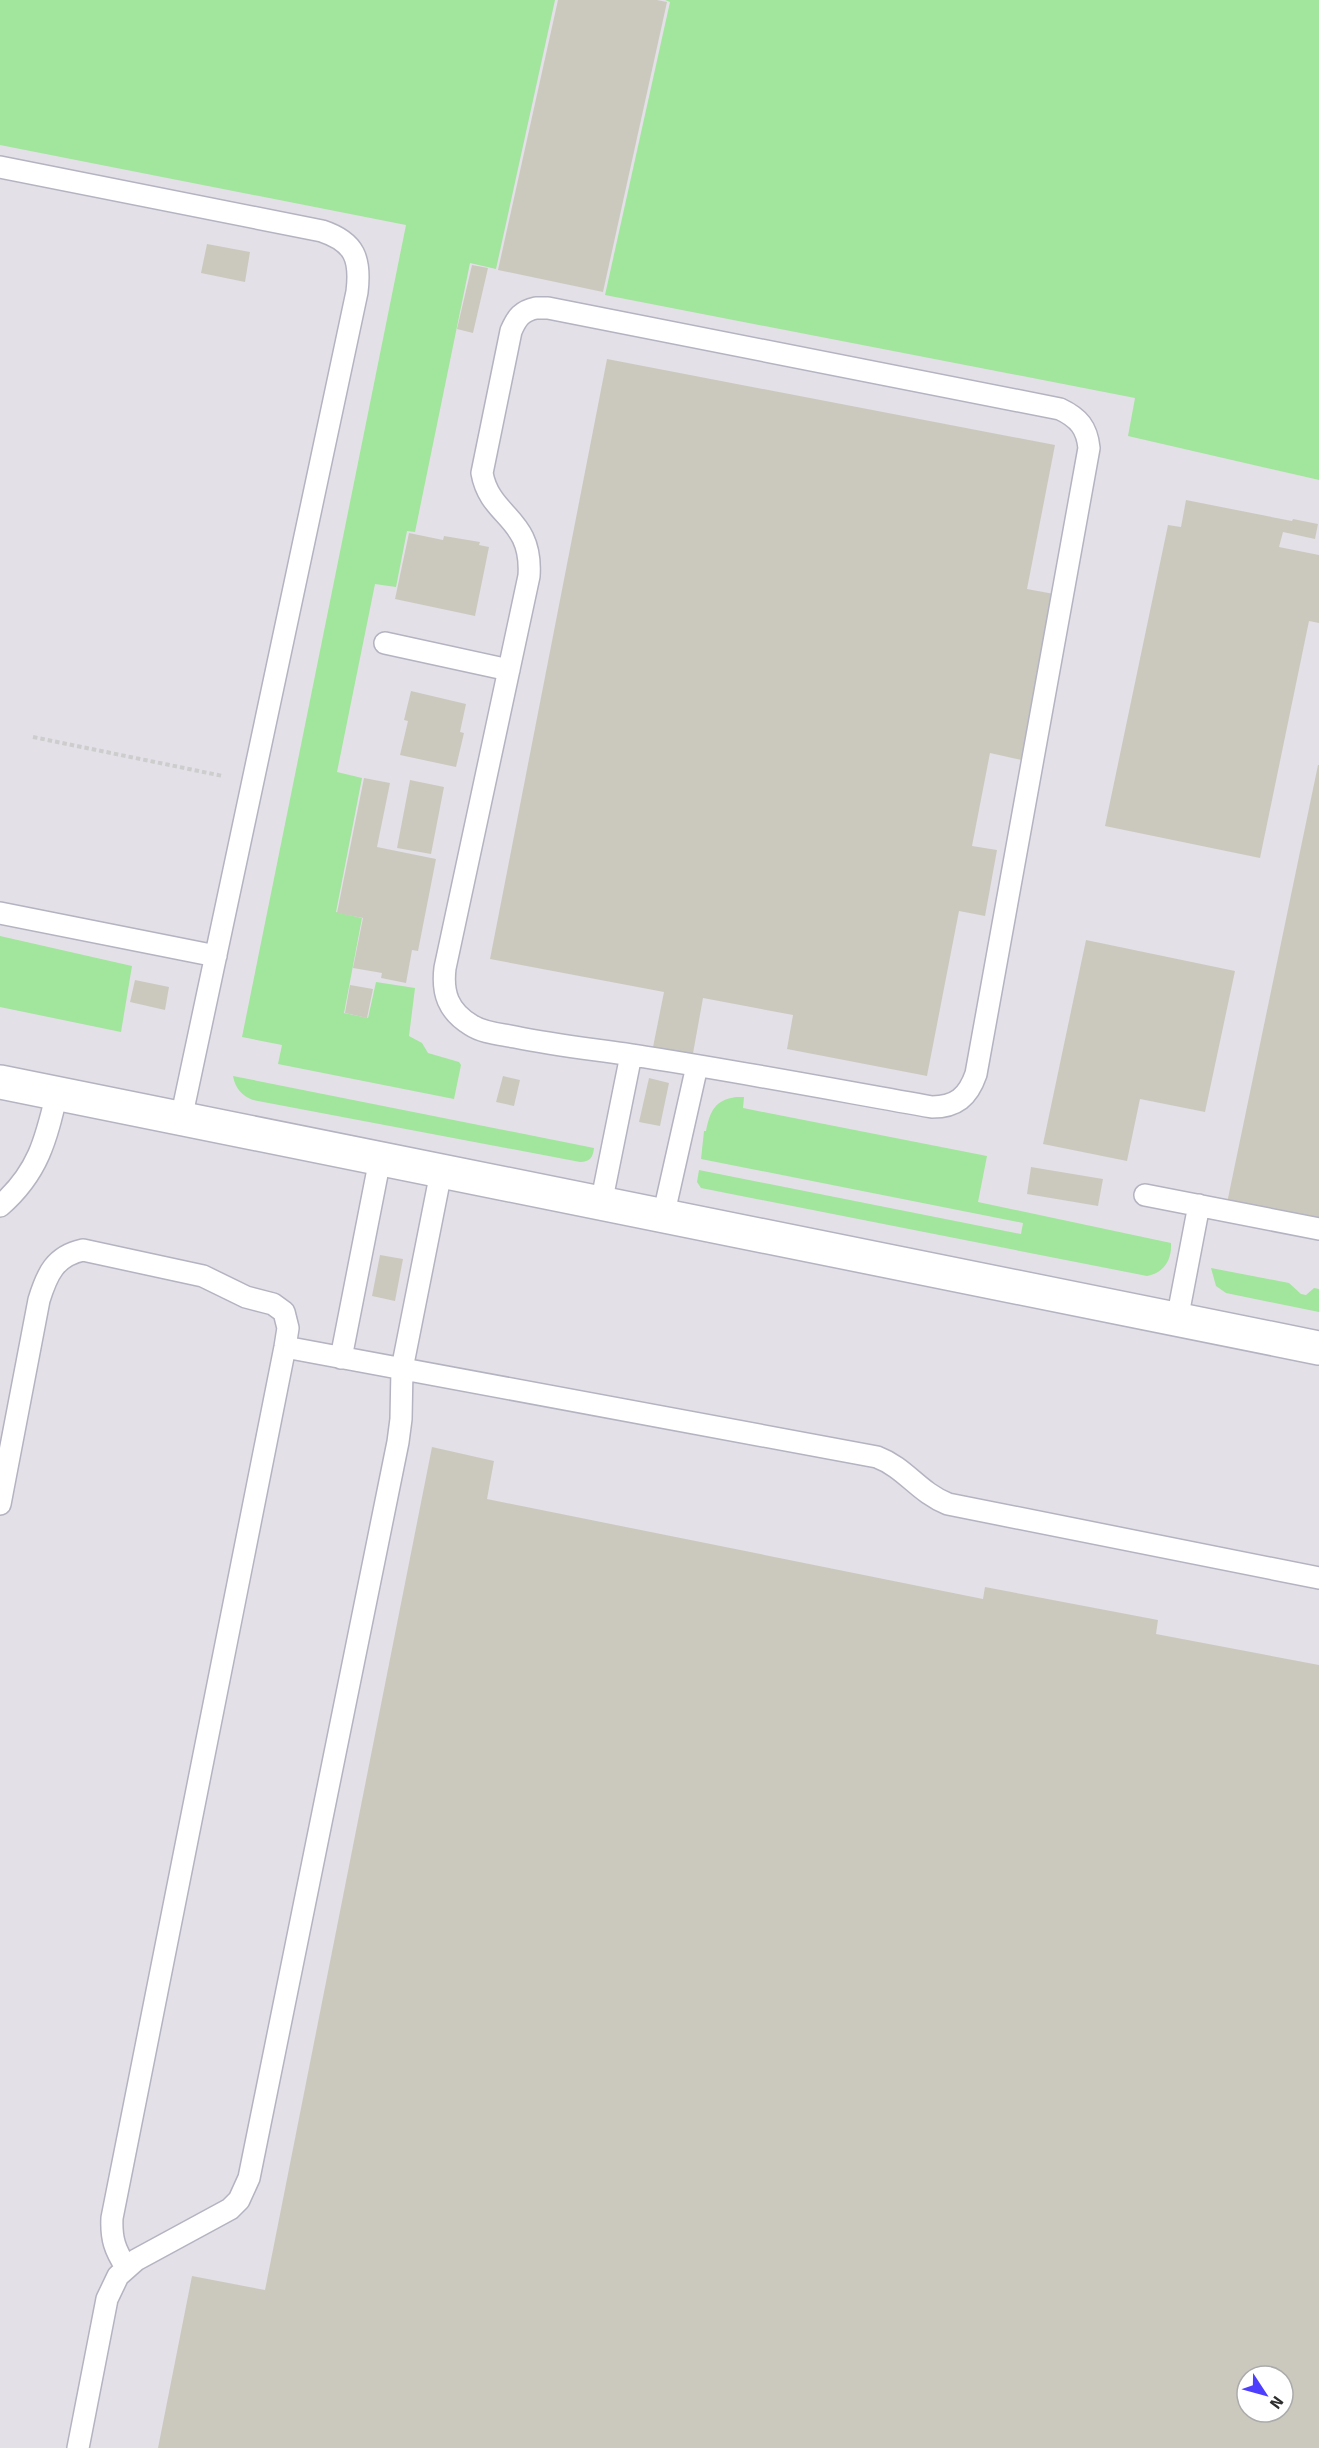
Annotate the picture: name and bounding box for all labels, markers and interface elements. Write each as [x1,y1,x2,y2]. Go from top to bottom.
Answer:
north arrow [1235,2364,1295,2424]
text: N [1265,2392,1288,2413]

